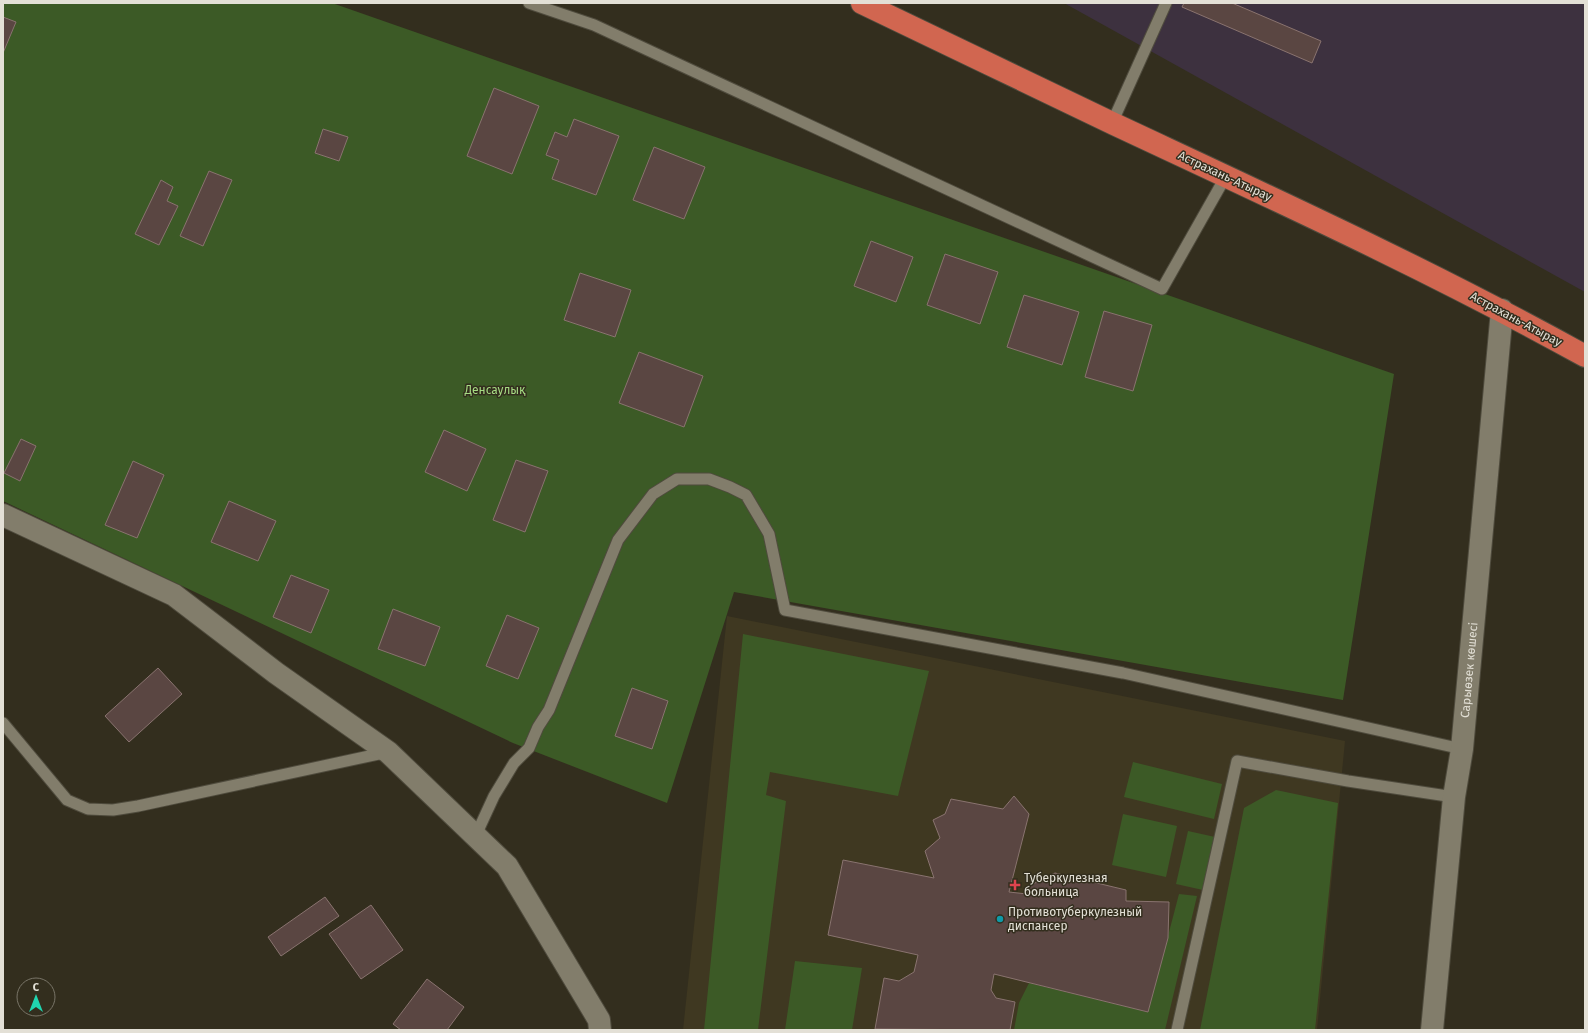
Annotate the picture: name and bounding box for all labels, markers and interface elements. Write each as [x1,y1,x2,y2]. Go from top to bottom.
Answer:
street label: Астрахань-Атырау [1176,148,1274,204]
street label: Астрахань-Атырау [1468,289,1564,349]
park label: Денсаулық [464,383,526,397]
street label: Сарыөзек көшесі [1458,622,1481,719]
place label: Туберкулезная больница [1024,871,1108,899]
marker: Туберкулезная больница [1009,879,1021,891]
place label: Противотуберкулезный диспансер [1008,905,1142,933]
marker: Противотуберкулезный диспансер [995,914,1005,924]
north arrow [16,977,56,1017]
text: С [33,981,40,994]

